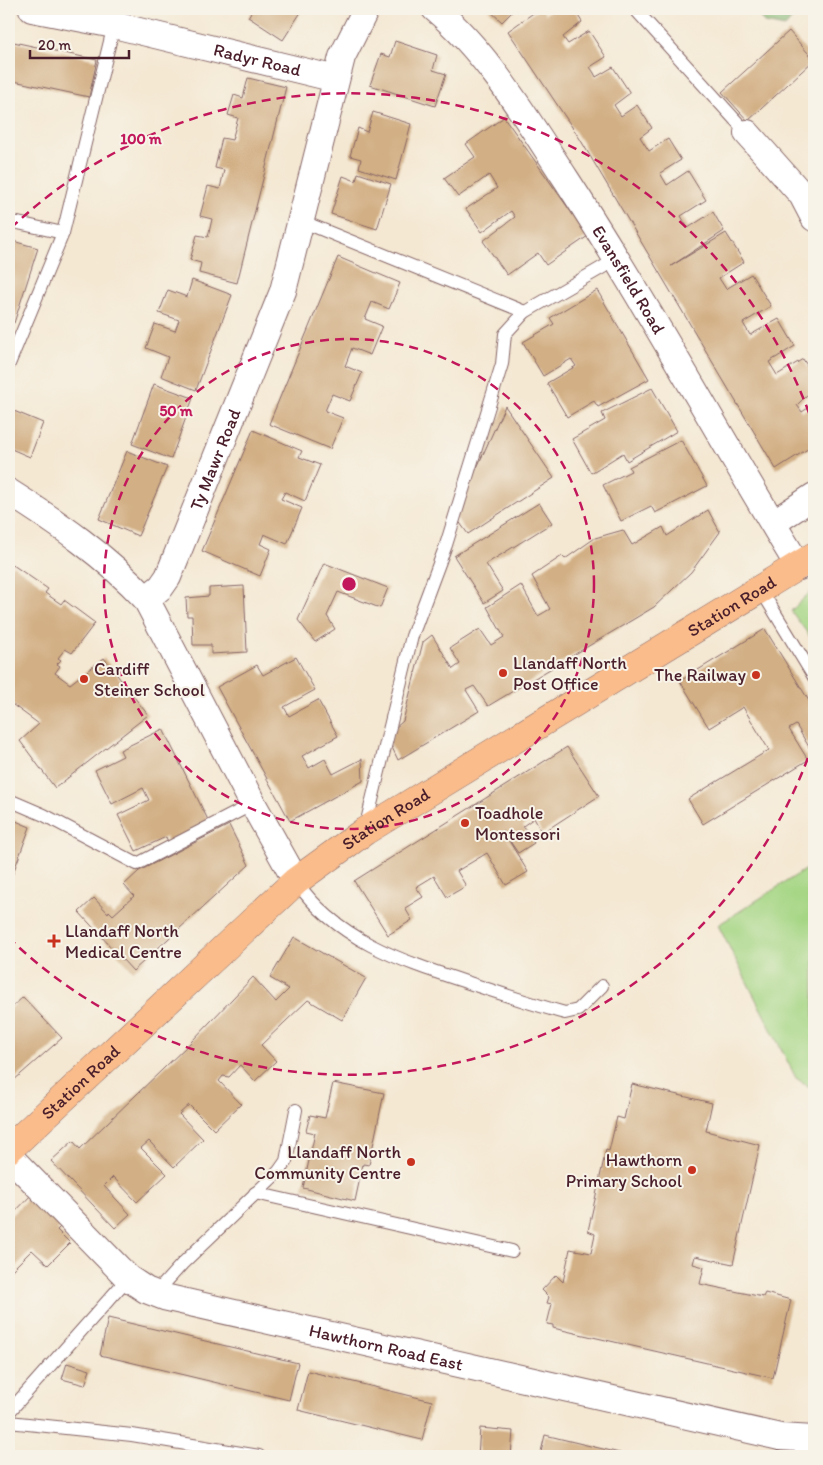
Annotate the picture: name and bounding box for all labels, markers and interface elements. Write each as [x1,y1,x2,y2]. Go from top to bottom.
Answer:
scale bar [30,28,129,60]
text: 20 m [38,36,72,54]
street label: Radyr Road [211,39,303,81]
text: 100 m [120,130,162,148]
street label: Evansfield Road [587,221,670,338]
text: 50 m [159,402,193,420]
street label: Ty Mawr Road [185,405,246,514]
street label: Station Road [683,571,780,642]
centre of rings [340,575,358,593]
place label: Llandaff North Post Office [513,652,627,695]
place label: Cardiff Steiner School [94,658,205,701]
place label: The Railway [654,664,747,686]
marker: Llandaff North Post Office [497,667,509,679]
marker: The Railway [750,669,762,681]
marker: Cardiff Steiner School [78,673,90,685]
street label: Station Road [338,783,434,855]
place label: Toadhole Montessori [475,802,560,845]
marker: Toadhole Montessori [459,817,471,829]
place label: Llandaff North Medical Centre [65,920,182,963]
marker: Llandaff North Medical Centre [47,934,61,948]
street label: Station Road [37,1040,125,1124]
place label: Llandaff North Community Centre [254,1141,401,1184]
place label: Hawthorn Primary School [566,1149,682,1192]
marker: Llandaff North Community Centre [405,1156,417,1168]
marker: Hawthorn Primary School [686,1164,698,1176]
street label: Hawthorn Road East [307,1319,465,1376]

